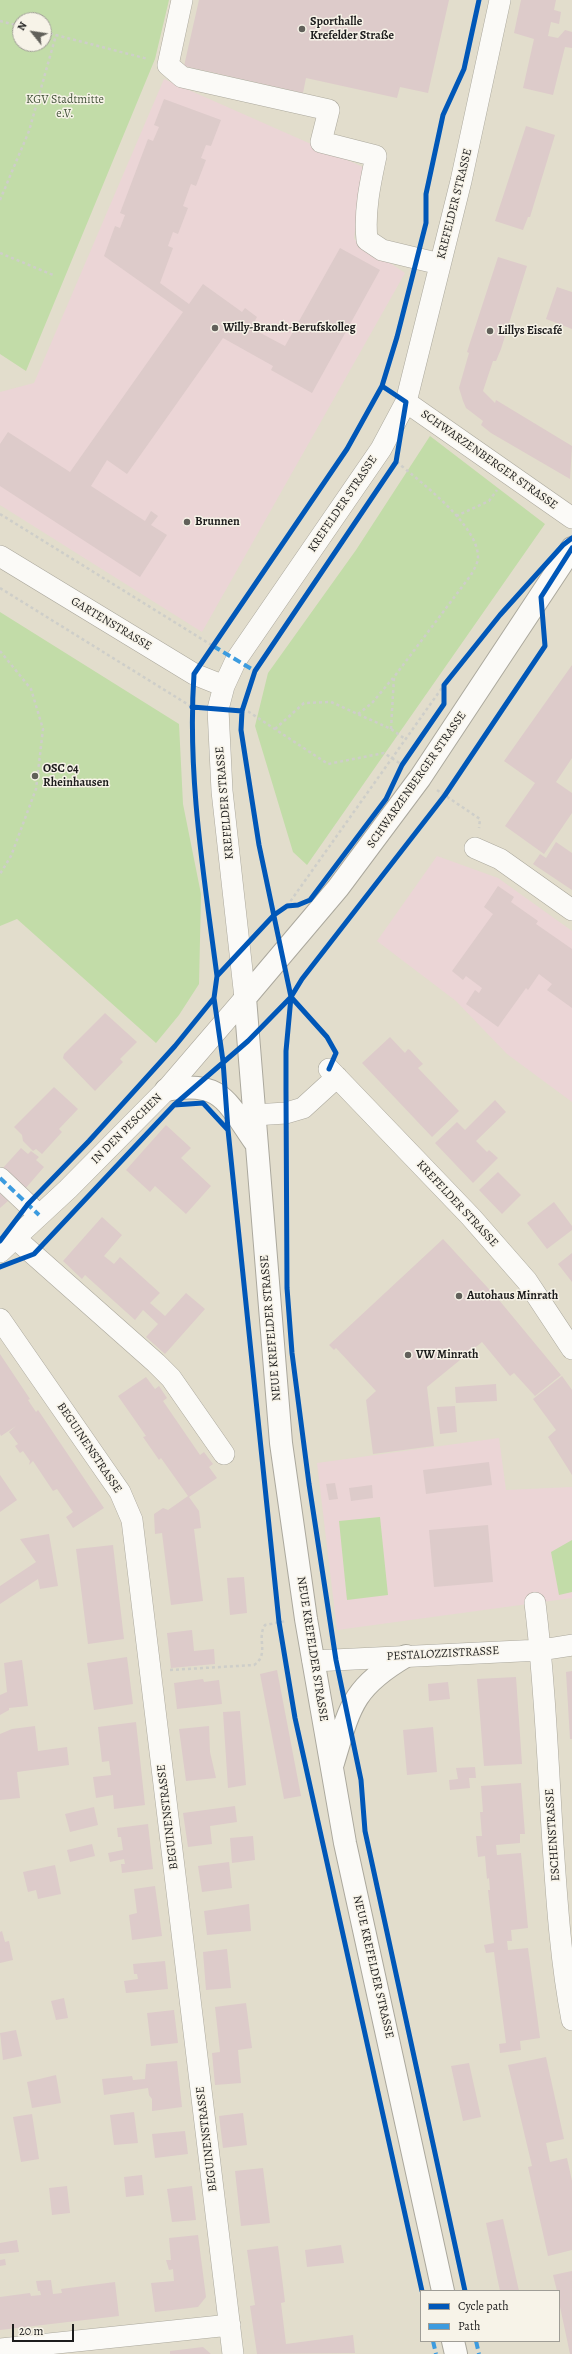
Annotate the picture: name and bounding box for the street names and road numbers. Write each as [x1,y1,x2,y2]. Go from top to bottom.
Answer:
street label: KREFELDER STRASSE [434,147,476,261]
street label: SCHWARZENBERGER STRASSE [418,407,560,513]
street label: KREFELDER STRASSE [305,453,381,555]
street label: GARTENSTRASSE [68,594,154,654]
street label: SCHWARZENBERGER STRASSE [364,709,470,851]
street label: KREFELDER STRASSE [213,746,237,860]
street label: IN DEN PESCHEN [89,1091,165,1167]
street label: KREFELDER STRASSE [413,1158,501,1250]
street label: NEUE KREFELDER STRASSE [257,1254,285,1402]
street label: BEGUINENSTRASSE [53,1400,125,1496]
street label: NEUE KREFELDER STRASSE [293,1575,331,1723]
street label: PESTALOZZISTRASSE [386,1644,500,1664]
street label: BEGUINENSTRASSE [154,1764,182,1870]
street label: ESCHENSTRASSE [543,1788,563,1882]
street label: NEUE KREFELDER STRASSE [349,1894,397,2040]
street label: BEGUINENSTRASSE [193,2086,221,2192]

